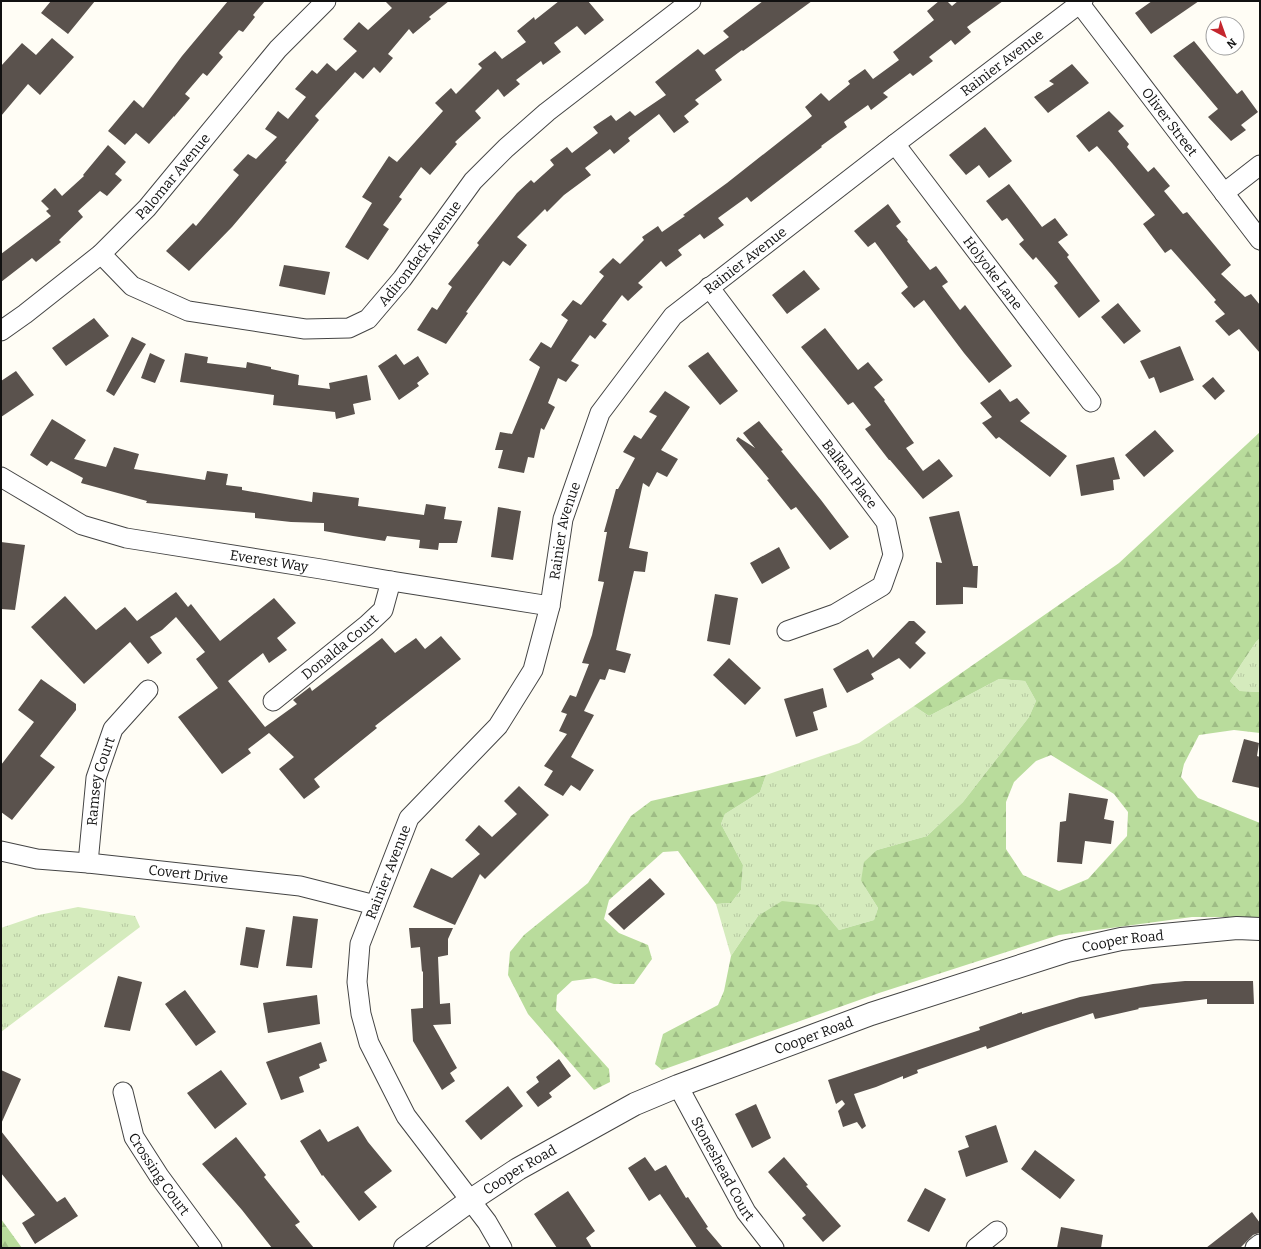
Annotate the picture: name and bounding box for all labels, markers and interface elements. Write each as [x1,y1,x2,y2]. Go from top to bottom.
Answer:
north arrow [1205,16,1245,56]
street label: Rainier Avenue [957,26,1047,100]
text: N [1223,35,1239,51]
street label: Oliver Street [1138,84,1201,159]
street label: Palomar Avenue [132,130,213,223]
street label: Adirondack Avenue [374,197,465,309]
street label: Rainier Avenue [700,223,790,297]
street label: Holyoke Lane [960,233,1026,313]
street label: Balkan Place [818,436,881,512]
street label: Rainier Avenue [546,480,584,581]
street label: Everest Way [229,546,310,575]
street label: Donalda Court [298,611,382,683]
street label: Ramsey Court [83,734,118,826]
street label: Rainier Avenue [362,822,414,922]
street label: Covert Drive [148,861,229,887]
street label: Cooper Road [1080,926,1164,956]
street label: Cooper Road [772,1013,855,1058]
street label: Stoneshead Court [688,1114,758,1224]
street label: Crossing Court [125,1129,193,1219]
street label: Cooper Road [480,1141,559,1198]

